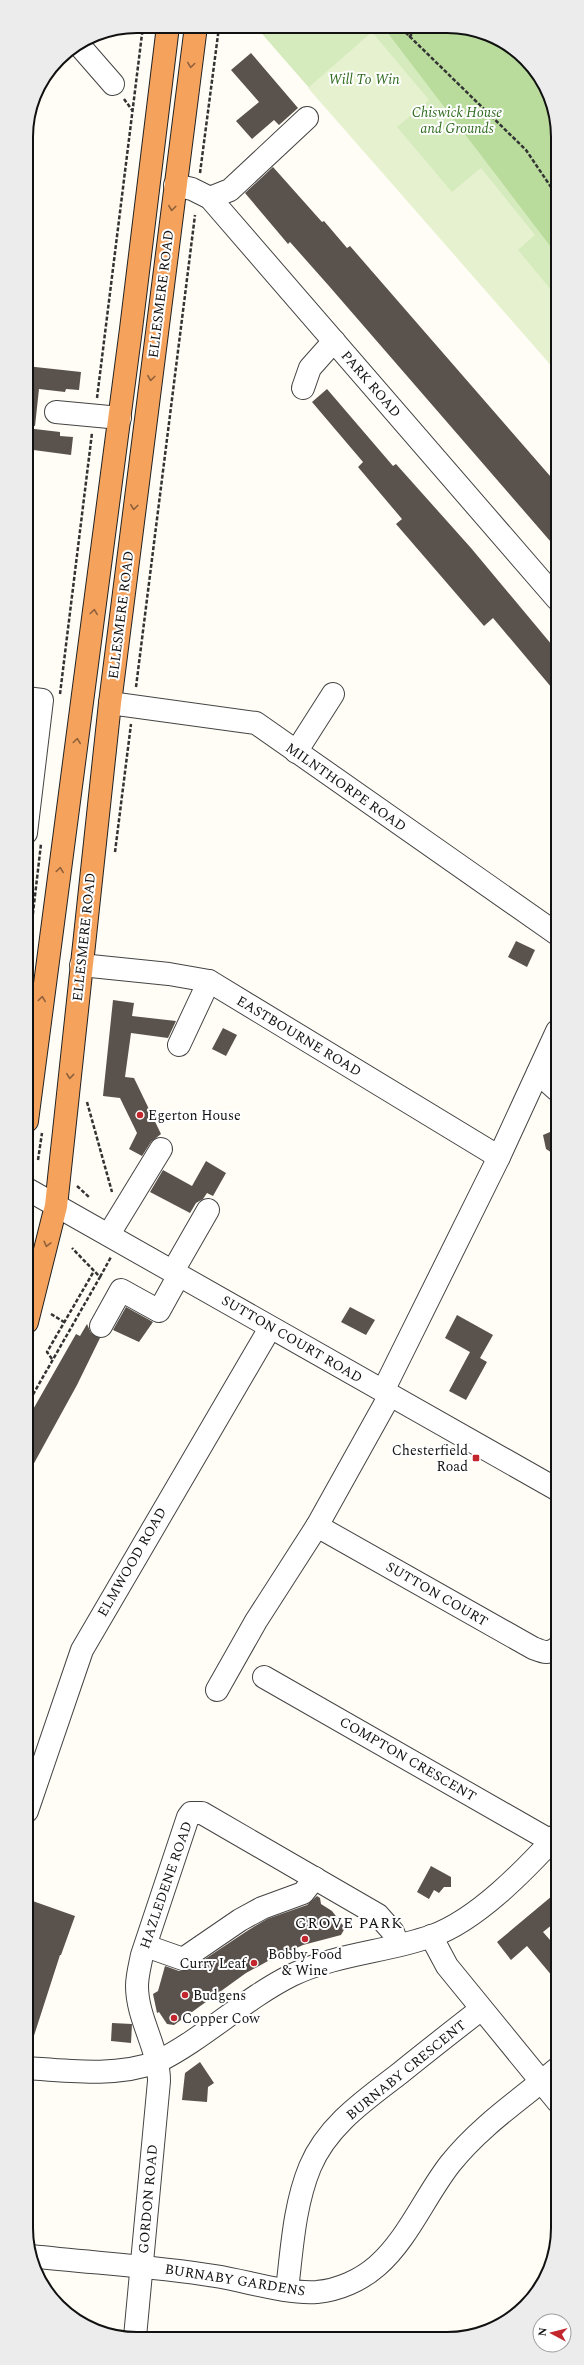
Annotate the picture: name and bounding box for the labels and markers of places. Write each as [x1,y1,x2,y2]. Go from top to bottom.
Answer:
place label: Egerton House [148,1105,241,1126]
marker: Egerton House [135,1110,145,1120]
place label: Chesterfield Road [392,1440,468,1477]
marker: Chesterfield Road [471,1453,481,1463]
marker: Bobby Food & Wine [300,1934,310,1944]
place label: Bobby Food & Wine [268,1944,342,1981]
place label: Curry Leaf [179,1953,247,1974]
marker: Curry Leaf [249,1958,259,1968]
place label: Budgens [193,1985,246,2006]
marker: Budgens [180,1990,190,2000]
place label: Copper Cow [182,2008,260,2029]
marker: Copper Cow [169,2013,179,2023]

